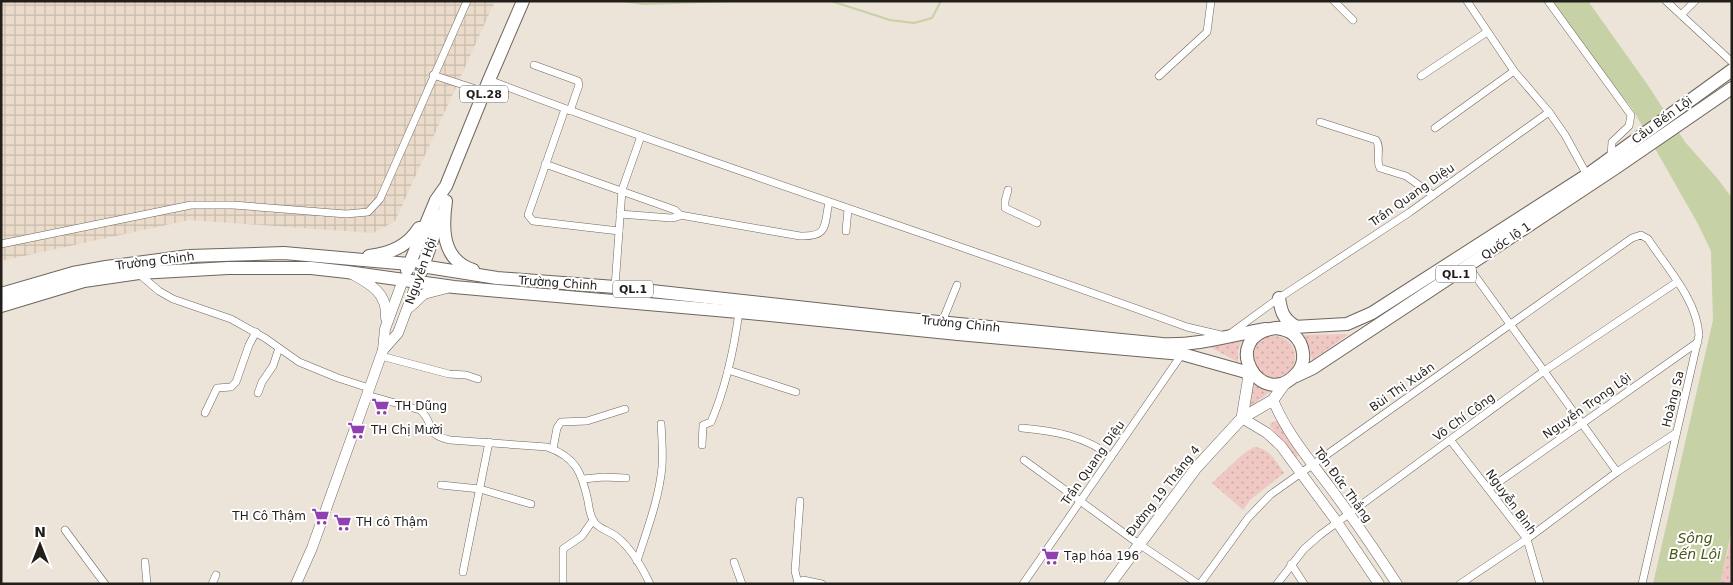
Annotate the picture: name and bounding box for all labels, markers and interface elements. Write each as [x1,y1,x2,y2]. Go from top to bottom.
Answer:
road number: QL.28 [460,86,508,102]
street label: Cầu Bến Lội [1629,93,1695,147]
street label: Trần Quang Diệu [1366,161,1457,230]
street label: Quốc lộ 1 [1478,219,1534,263]
street label: Nguyễn Hội [402,236,440,306]
street label: Trường Chinh [114,249,195,273]
road number: QL.1 [1436,266,1476,282]
street label: Trường Chinh [517,273,598,293]
road number: QL.1 [613,280,653,298]
street label: Trường Chinh [920,313,1001,335]
street label: Bùi Thị Xuân [1367,360,1437,414]
street label: Hoàng Sa [1659,369,1687,429]
street label: Nguyễn Trọng Lội [1540,370,1634,442]
street label: Võ Chí Công [1431,390,1497,444]
supermarket icon: TH Dũng [371,396,391,416]
place label: TH Dũng [394,399,447,413]
street label: Trần Quang Diệu [1058,418,1127,509]
supermarket icon: TH Chị Mười [347,420,367,440]
place label: TH Chị Mười [370,423,443,437]
street label: Đường 19 Tháng 4 [1123,443,1203,539]
street label: Tôn Đức Thắng [1310,444,1375,525]
street label: Nguyễn Bình [1483,467,1539,537]
supermarket icon: TH Cô Thậm [310,506,330,526]
place label: TH Cô Thậm [231,509,306,523]
supermarket icon: TH cô Thậm [332,512,352,532]
place label: TH cô Thậm [355,515,428,529]
north arrow [15,520,65,570]
text: N [34,524,46,540]
water label: Sông Bến Lội [1669,530,1721,562]
supermarket icon: Tạp hóa 196 [1040,546,1060,566]
place label: Tạp hóa 196 [1063,549,1139,563]

